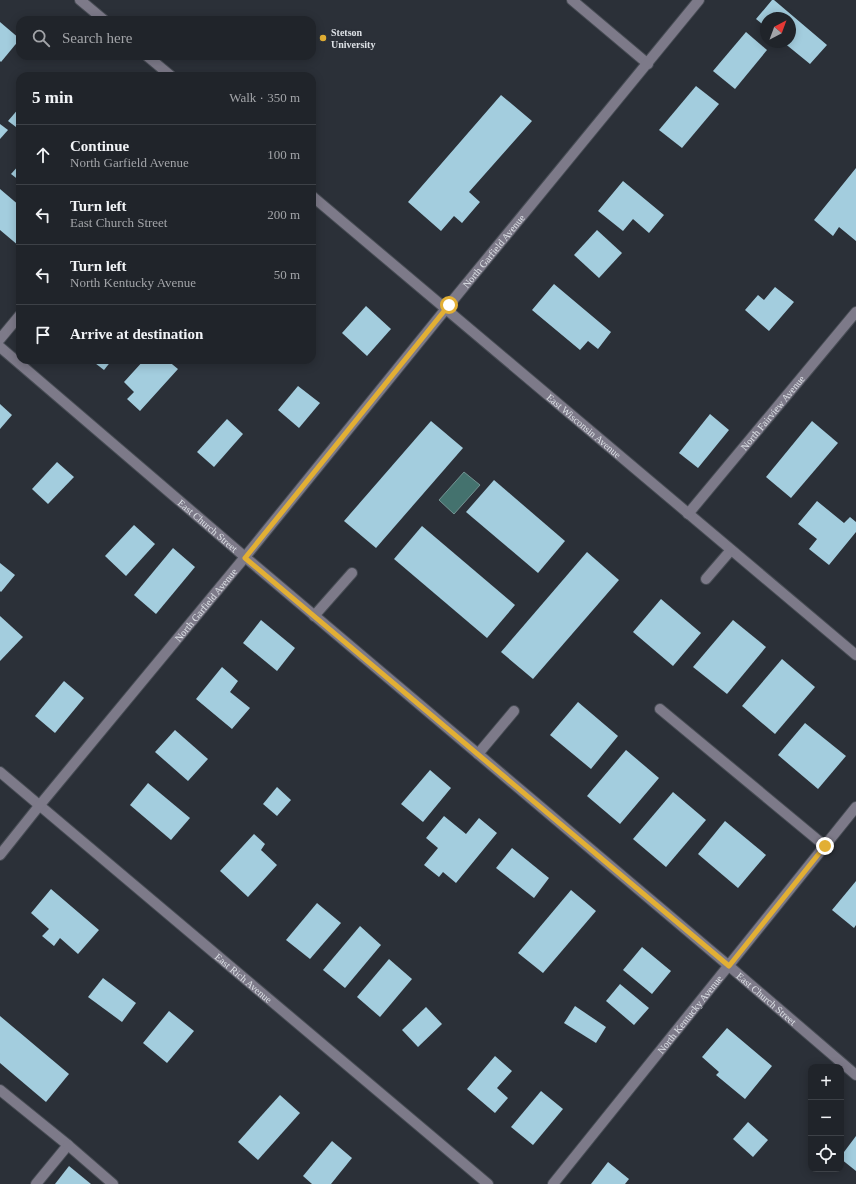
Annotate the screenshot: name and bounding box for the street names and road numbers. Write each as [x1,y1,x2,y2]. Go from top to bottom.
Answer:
street label: North Garfield Avenue [460,212,527,290]
street label: North Fairview Avenue [739,373,807,452]
street label: East Wisconsin Avenue [544,392,624,461]
street label: East Church Street [176,497,240,554]
street label: North Garfield Avenue [173,566,240,644]
street label: East Rich Avenue [213,951,275,1006]
street label: East Church Street [734,970,799,1027]
street label: North Kentucky Avenue [655,973,725,1056]

